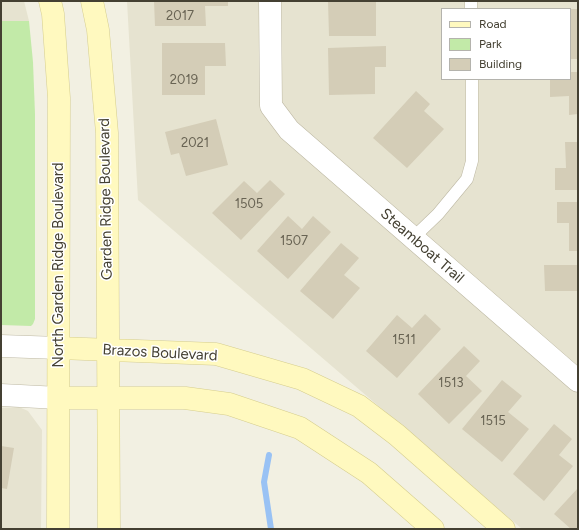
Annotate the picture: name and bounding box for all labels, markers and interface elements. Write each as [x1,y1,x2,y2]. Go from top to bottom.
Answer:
house number: 2017 [166,8,194,24]
legend [441,8,571,80]
text: Road [479,17,507,31]
text: Park [479,37,502,51]
text: Building [479,57,522,71]
house number: 2019 [170,72,198,88]
street label: Garden Ridge Boulevard [96,118,116,280]
house number: 2021 [181,135,209,151]
street label: North Garden Ridge Boulevard [50,162,68,368]
house number: 1505 [235,196,263,212]
street label: Steamboat Trail [376,205,468,287]
house number: 1507 [280,233,308,249]
house number: 1511 [392,332,416,348]
street label: Brazos Boulevard [102,341,218,365]
house number: 1513 [438,375,464,391]
house number: 1515 [480,413,506,429]

